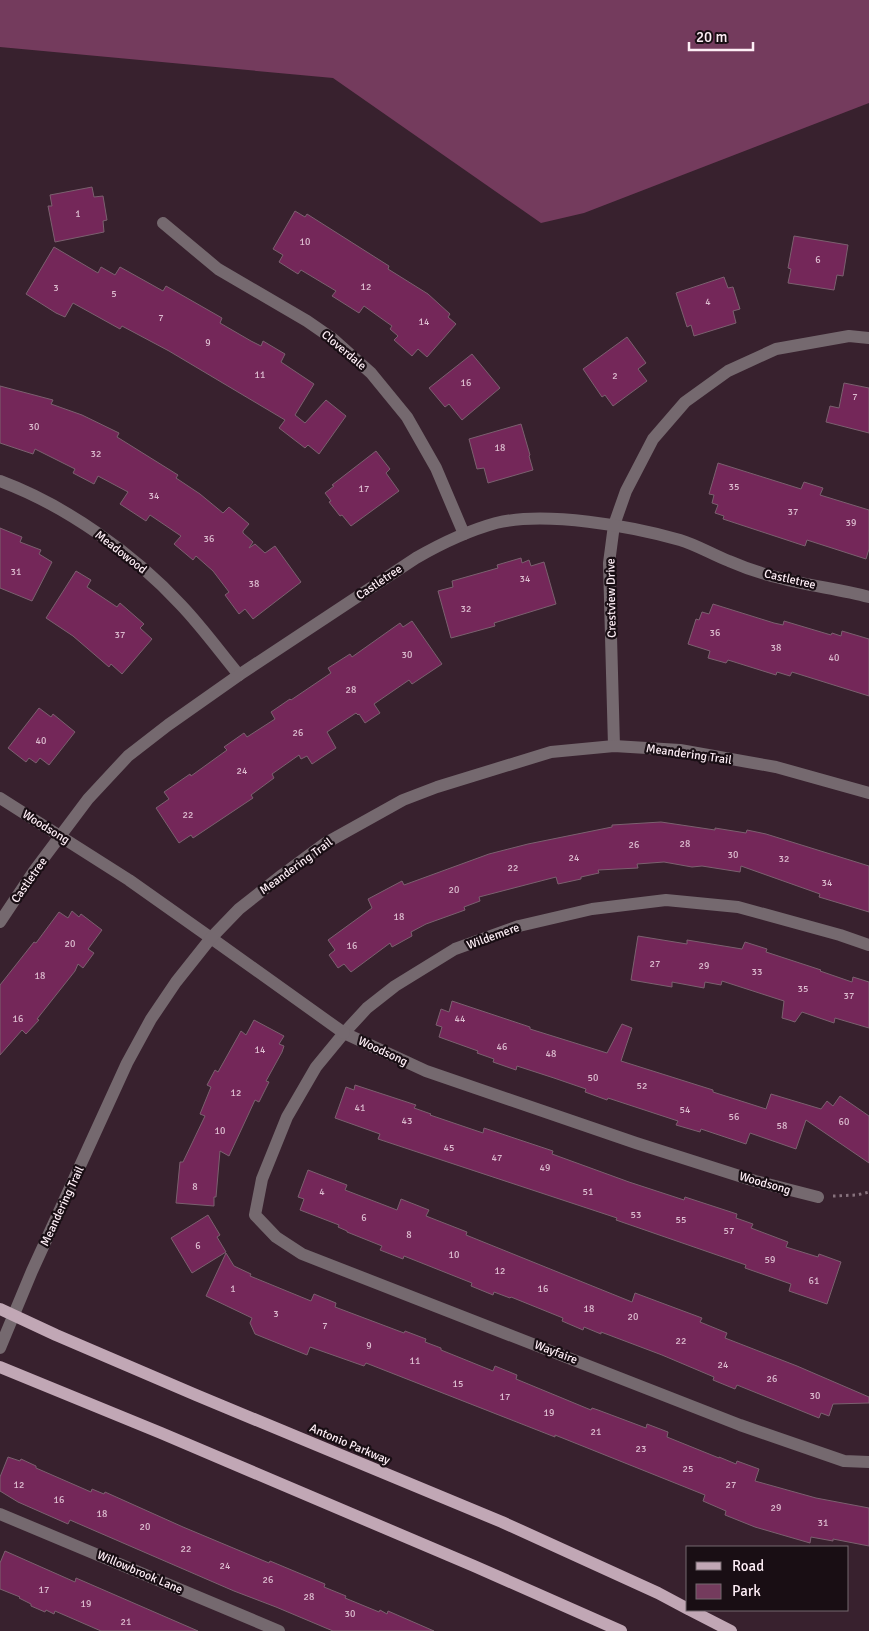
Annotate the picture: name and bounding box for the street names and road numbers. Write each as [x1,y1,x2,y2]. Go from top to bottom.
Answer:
street label: Cloverdale [318,327,369,374]
street label: Meadowood [92,528,150,577]
street label: Crestview Drive [603,558,620,638]
street label: Castletree [353,562,405,603]
street label: Castletree [763,566,817,593]
street label: Meandering Trail [645,741,733,768]
street label: Woodsong [19,807,72,848]
street label: Meandering Trail [257,835,336,898]
street label: Castletree [8,854,51,906]
street label: Wildemere [465,920,522,953]
street label: Woodsong [356,1033,410,1069]
street label: Meandering Trail [37,1163,88,1249]
street label: Woodsong [737,1169,792,1198]
street label: Wayfaire [532,1337,580,1368]
street label: Antonio Parkway [307,1421,393,1468]
street label: Willowbrook Lane [95,1548,185,1597]

